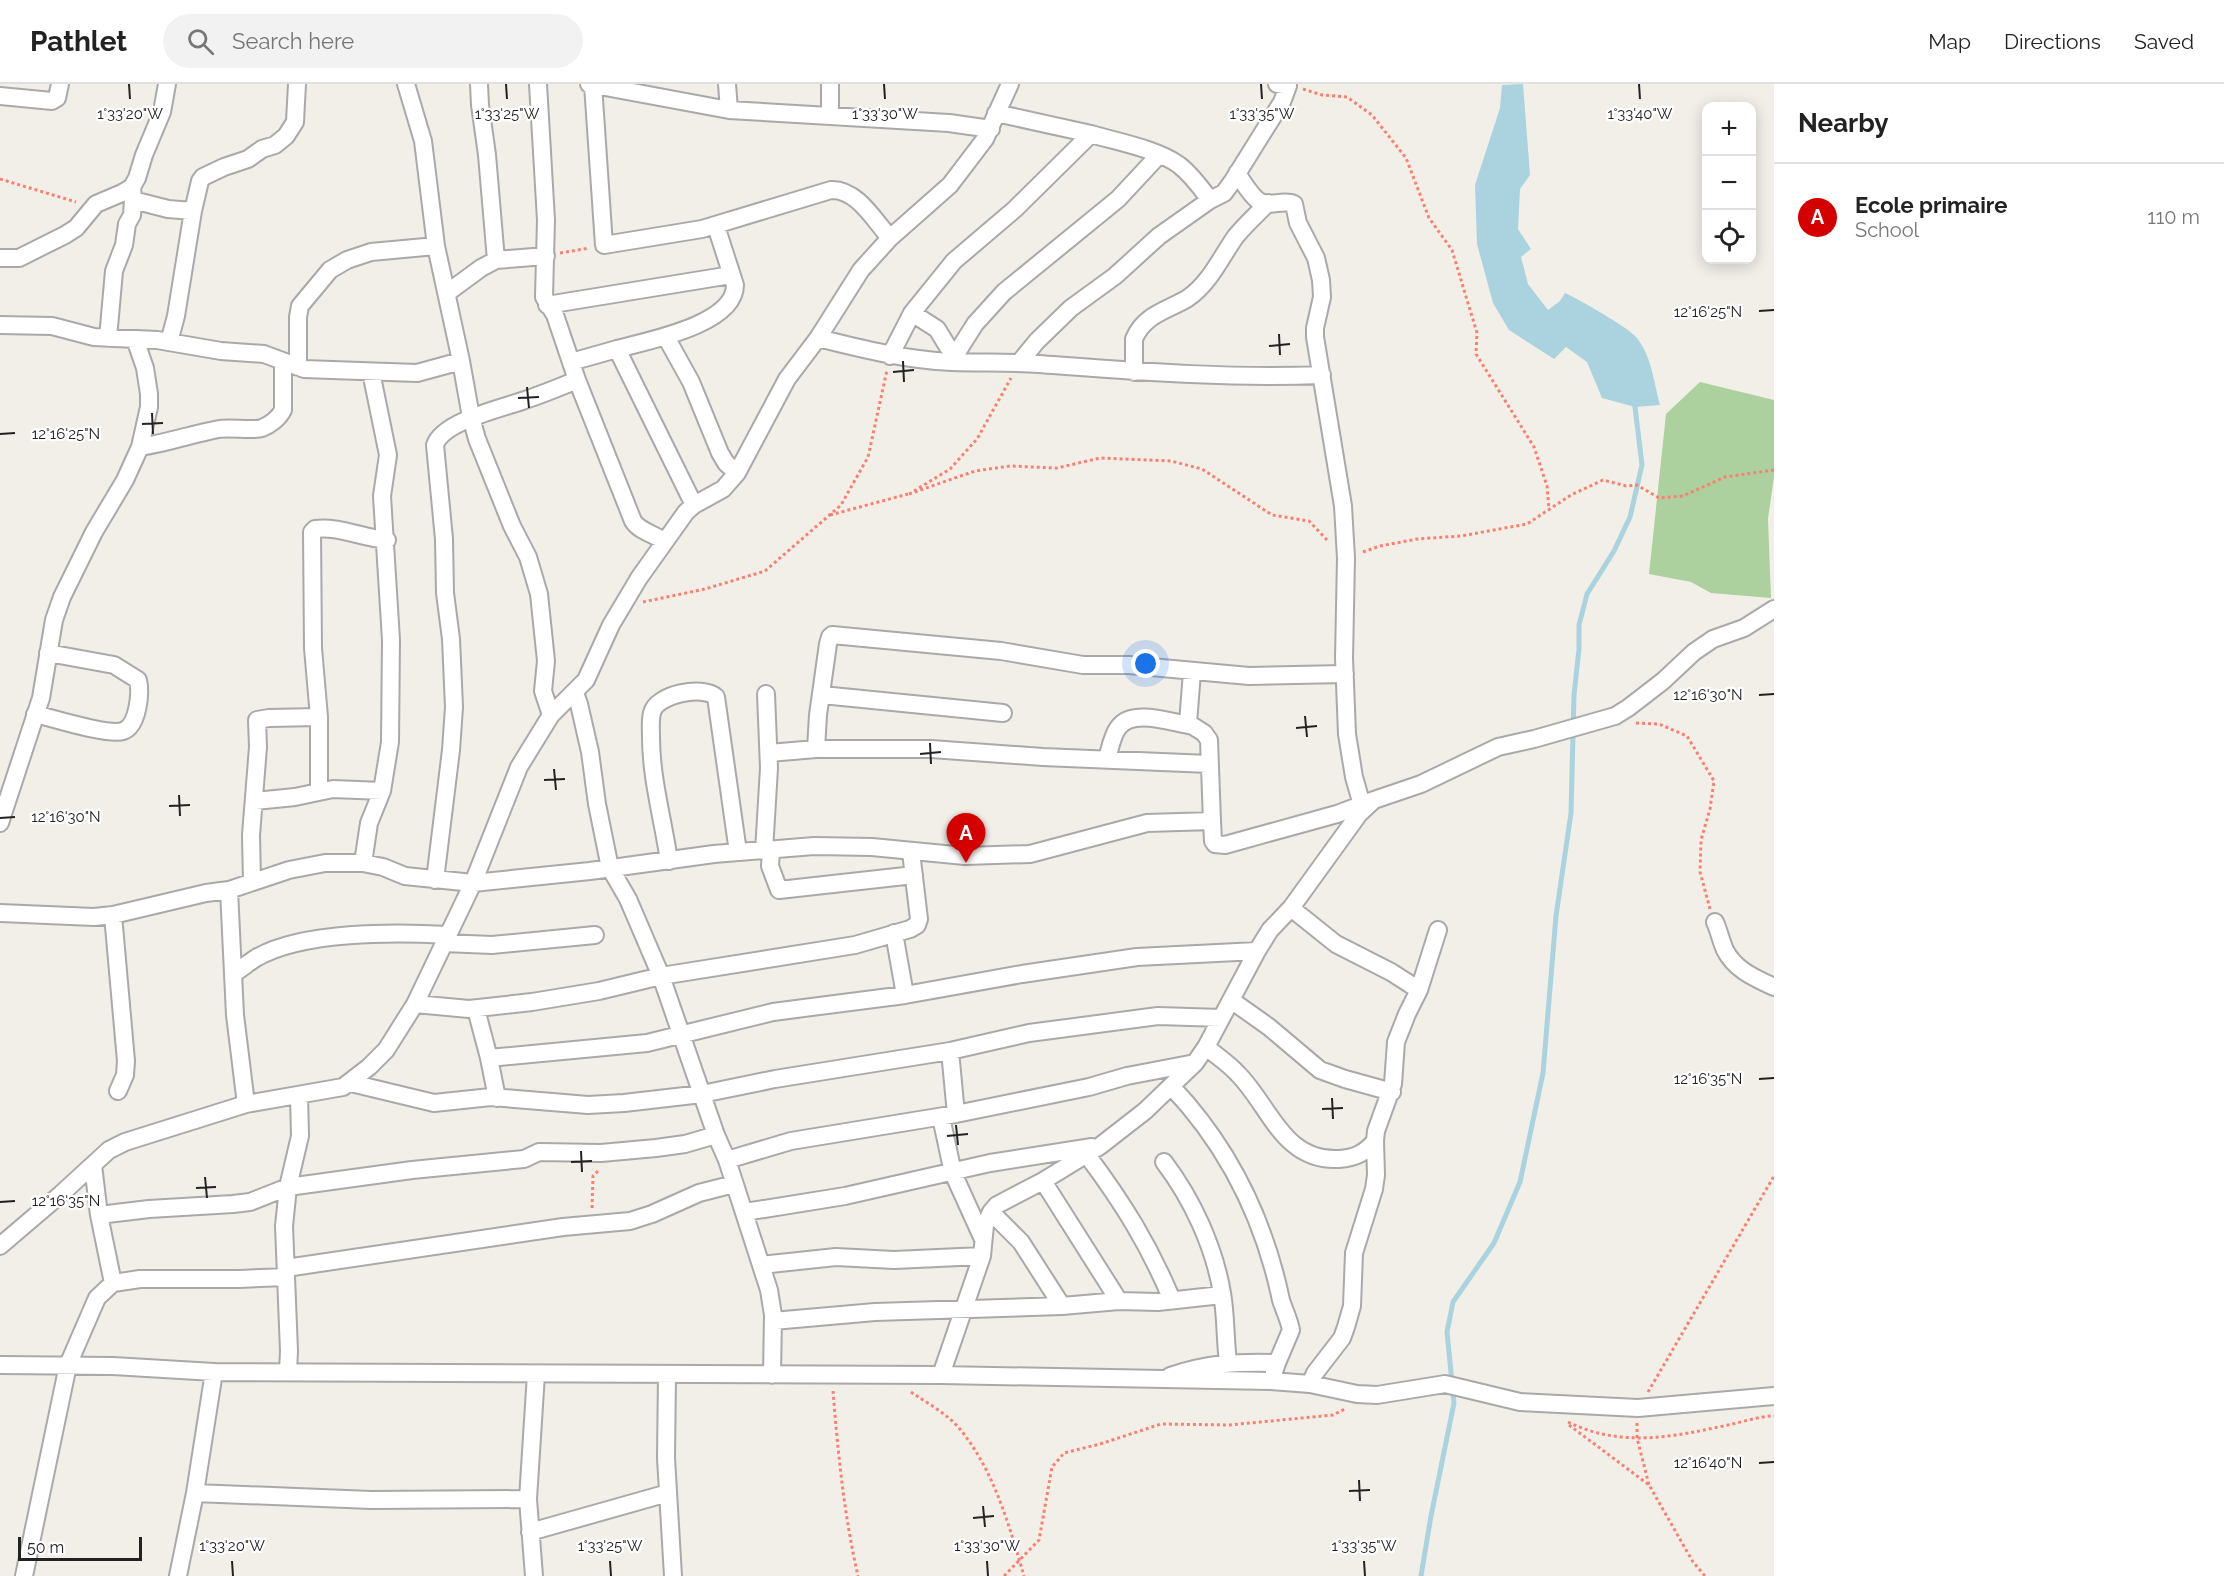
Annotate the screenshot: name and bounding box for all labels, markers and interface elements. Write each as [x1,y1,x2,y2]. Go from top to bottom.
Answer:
search box [163,14,583,68]
text: Pathlet [30,25,127,58]
icon: search [184,25,217,58]
text: Search here [232,28,354,54]
text: Map [1928,29,1971,54]
text: Directions [2004,29,2101,54]
text: Saved [2134,29,2194,54]
map controls [1702,102,1756,264]
button: + [1702,102,1756,156]
text: 1°33'20"W [97,105,163,123]
text: 1°33'25"W [475,105,540,123]
text: 1°33'30"W [852,105,918,123]
text: 1°33'35"W [1230,105,1295,123]
text: 1°33'40"W [1608,105,1673,123]
text: Nearby [1798,108,1888,138]
button: − [1702,156,1756,210]
text: Ecole primaire [1855,192,2007,218]
text: A [1811,205,1824,229]
text: 110 m [2147,205,2200,229]
button: locate [1702,210,1756,264]
text: School [1855,218,1919,242]
text: 12°16'25"N [1674,303,1742,321]
text: 12°16'25"N [32,425,100,443]
your location [1131,649,1160,678]
text: 12°16'30"N [1673,686,1743,704]
text: 12°16'30"N [31,808,101,826]
pin: A [946,814,986,863]
text: 12°16'35"N [1674,1070,1742,1088]
text: 12°16'35"N [32,1192,100,1210]
text: 12°16'40"N [1674,1454,1742,1472]
scale bar [18,1534,142,1562]
text: 1°33'20"W [199,1537,265,1555]
text: 1°33'25"W [578,1537,643,1555]
text: 1°33'30"W [954,1537,1020,1555]
text: 1°33'35"W [1332,1537,1397,1555]
text: 50 m [27,1538,64,1557]

